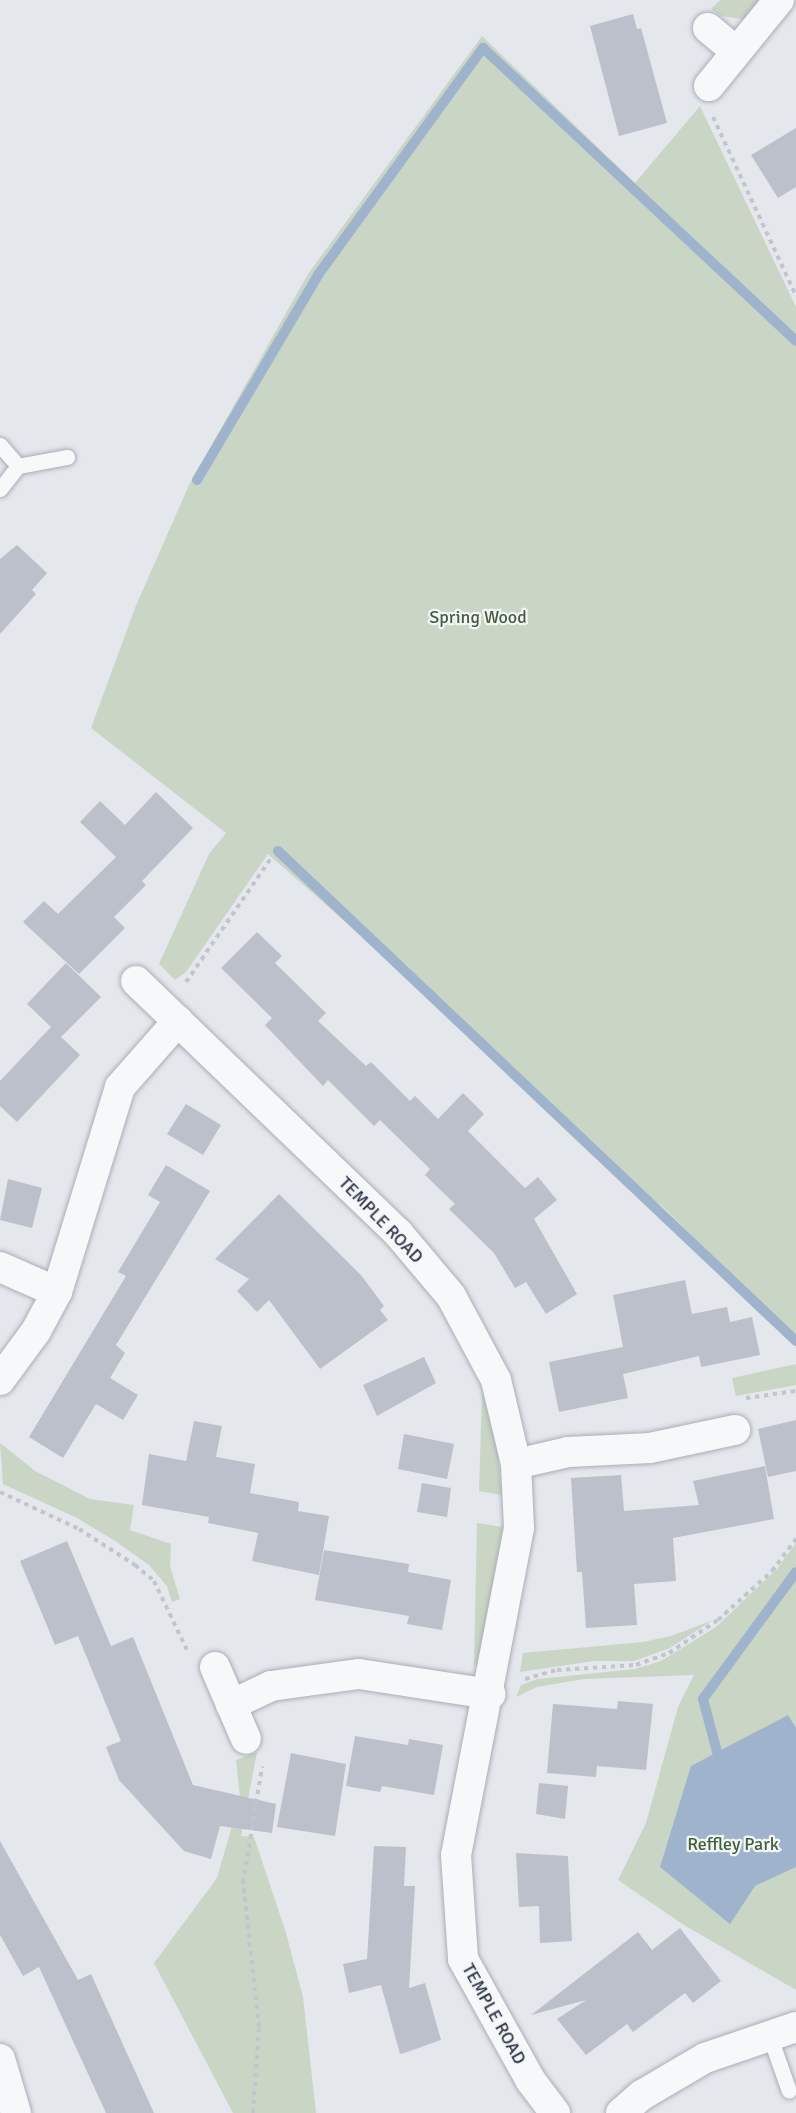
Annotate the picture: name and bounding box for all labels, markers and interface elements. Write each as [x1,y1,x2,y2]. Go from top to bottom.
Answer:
park label: Spring Wood [429,606,527,628]
street label: TEMPLE ROAD [334,1172,428,1268]
park label: Reffley Park [687,1833,779,1855]
street label: TEMPLE ROAD [457,1960,531,2068]

